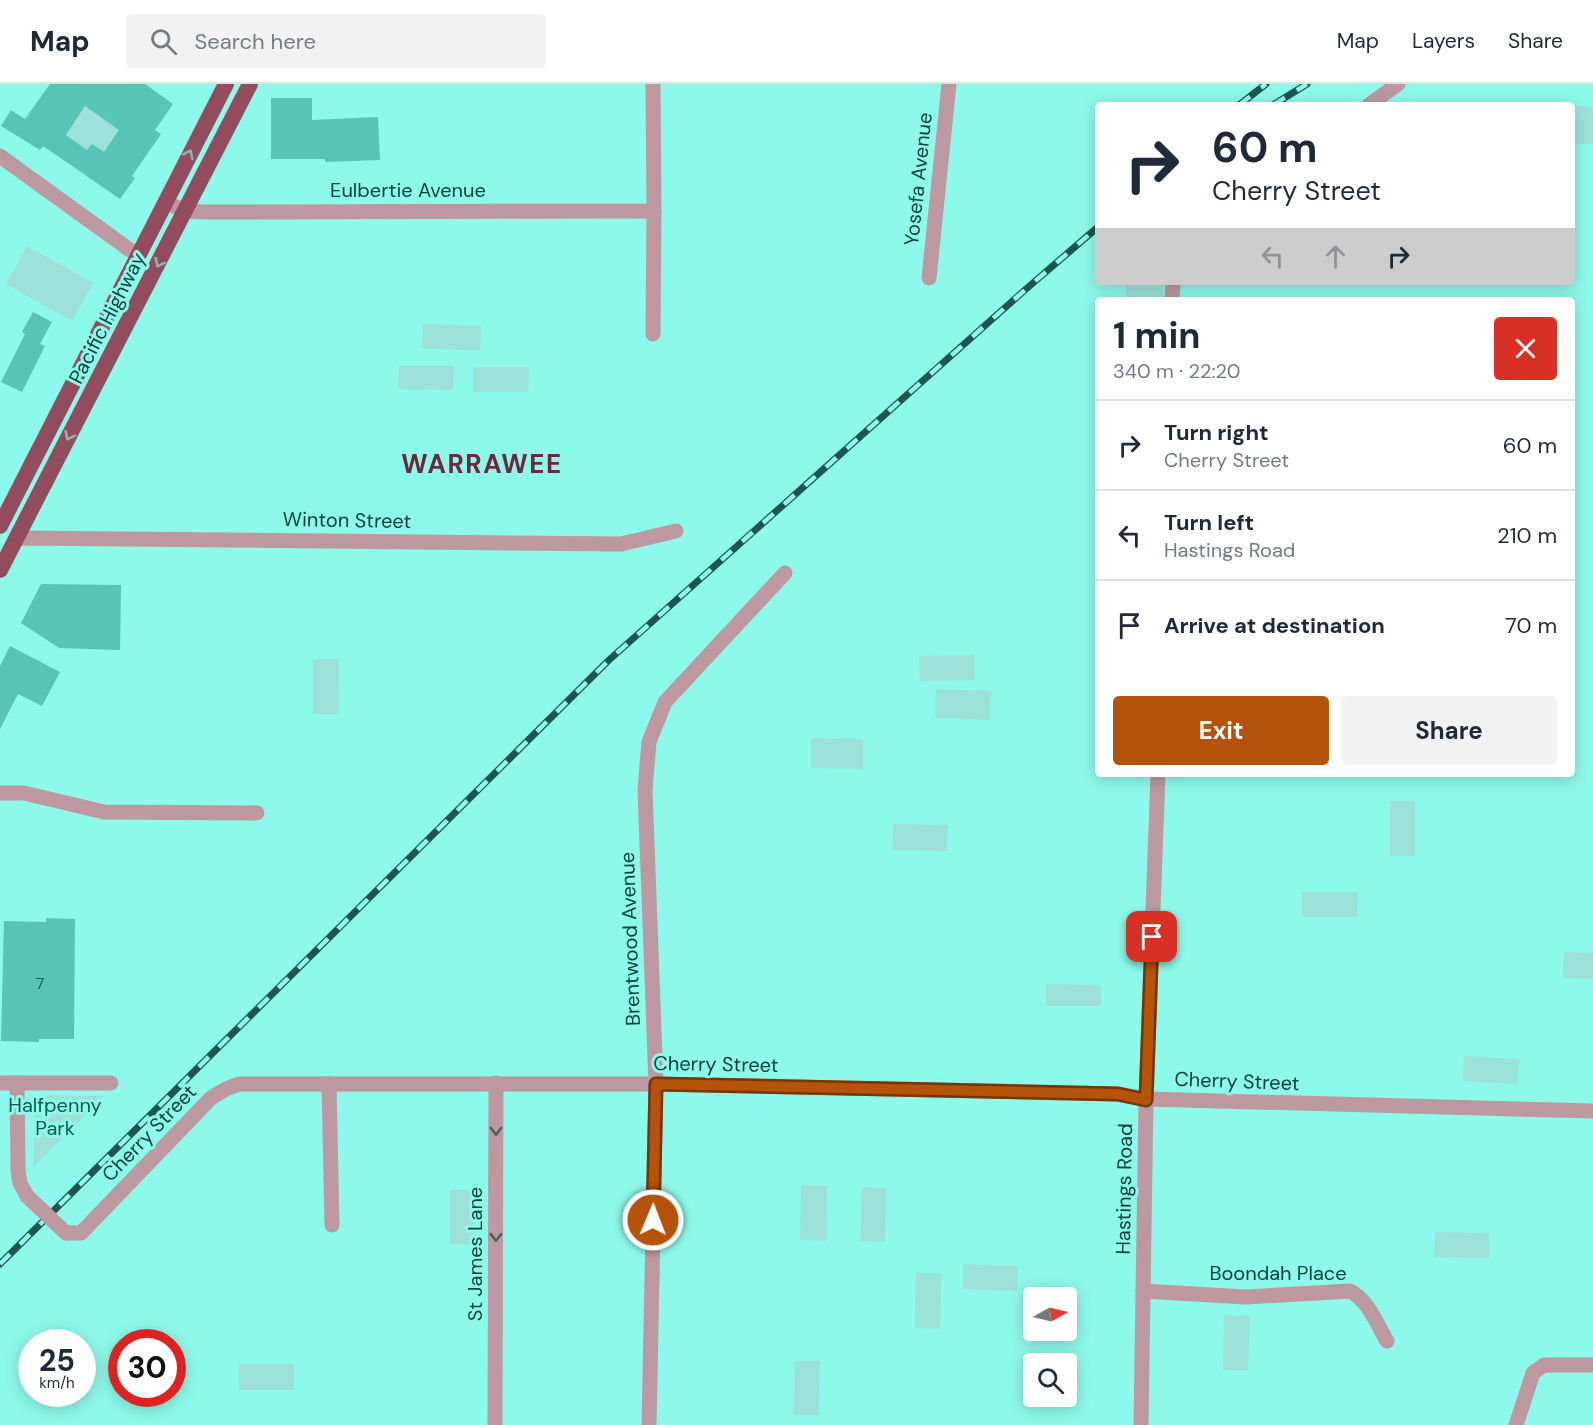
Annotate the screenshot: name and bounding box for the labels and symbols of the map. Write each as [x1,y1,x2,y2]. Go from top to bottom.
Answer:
street label: Yosefa Avenue [898,111,938,247]
one-way arrow [182,150,194,161]
street label: Eulbertie Avenue [330,177,486,203]
street label: Pacific Highway [63,248,151,388]
one-way arrow [154,257,166,268]
one-way arrow [65,430,76,441]
district label: WARRAWEE [401,447,563,481]
street label: Winton Street [283,506,412,534]
street label: Brentwood Avenue [614,852,646,1026]
pin [1126,911,1177,962]
house number: 7 [36,973,44,994]
street label: Cherry Street [653,1050,779,1078]
street label: Cherry Street [1174,1066,1300,1096]
street label: Cherry Street [96,1079,202,1187]
park label: Halfpenny Park [8,1092,102,1141]
street label: Hastings Road [1110,1123,1138,1255]
one-way arrow [490,1126,502,1135]
street label: St James Lane [462,1187,488,1321]
position arrow [621,1188,685,1252]
one-way arrow [490,1232,502,1241]
street label: Boondah Place [1209,1260,1347,1286]
north arrow [1023,1287,1077,1341]
speed limit sign: 30 [108,1329,186,1407]

